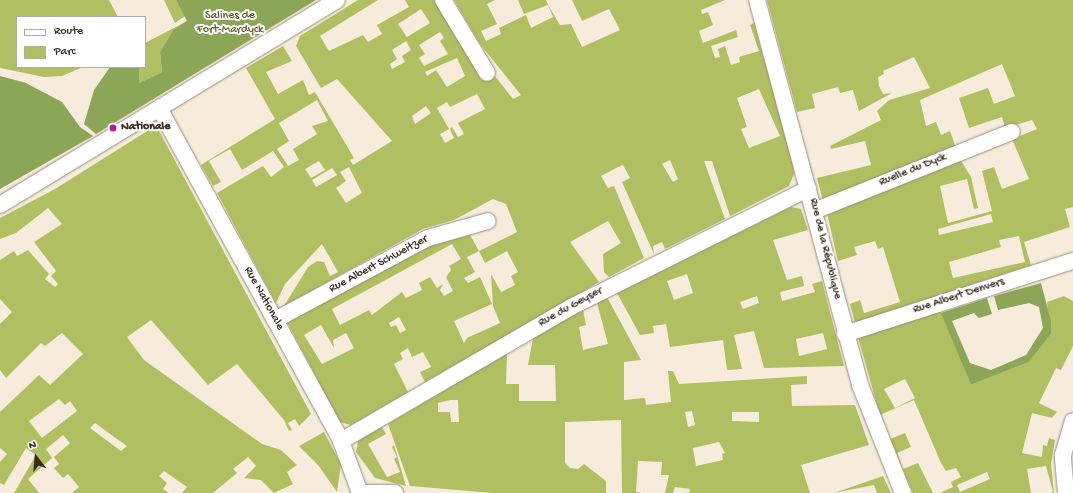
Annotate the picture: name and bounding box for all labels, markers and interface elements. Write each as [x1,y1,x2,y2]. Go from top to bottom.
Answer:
park label: Salines de Fort-Mardyck [197,10,263,38]
legend [16,16,146,68]
text: Route [54,25,83,39]
text: Parc [54,45,76,59]
place label: Nationale [121,121,170,135]
marker: Nationale [108,123,118,133]
street label: Ruelle du Dyck [877,151,949,191]
street label: Rue de la République [804,197,844,301]
street label: Rue Albert Schweitzer [327,233,431,297]
street label: Rue Nationale [240,265,286,333]
street label: Rue Albert Denvers [912,275,1006,319]
street label: Rue du Geyser [536,284,606,332]
north arrow [16,437,56,477]
text: N [28,439,38,452]

